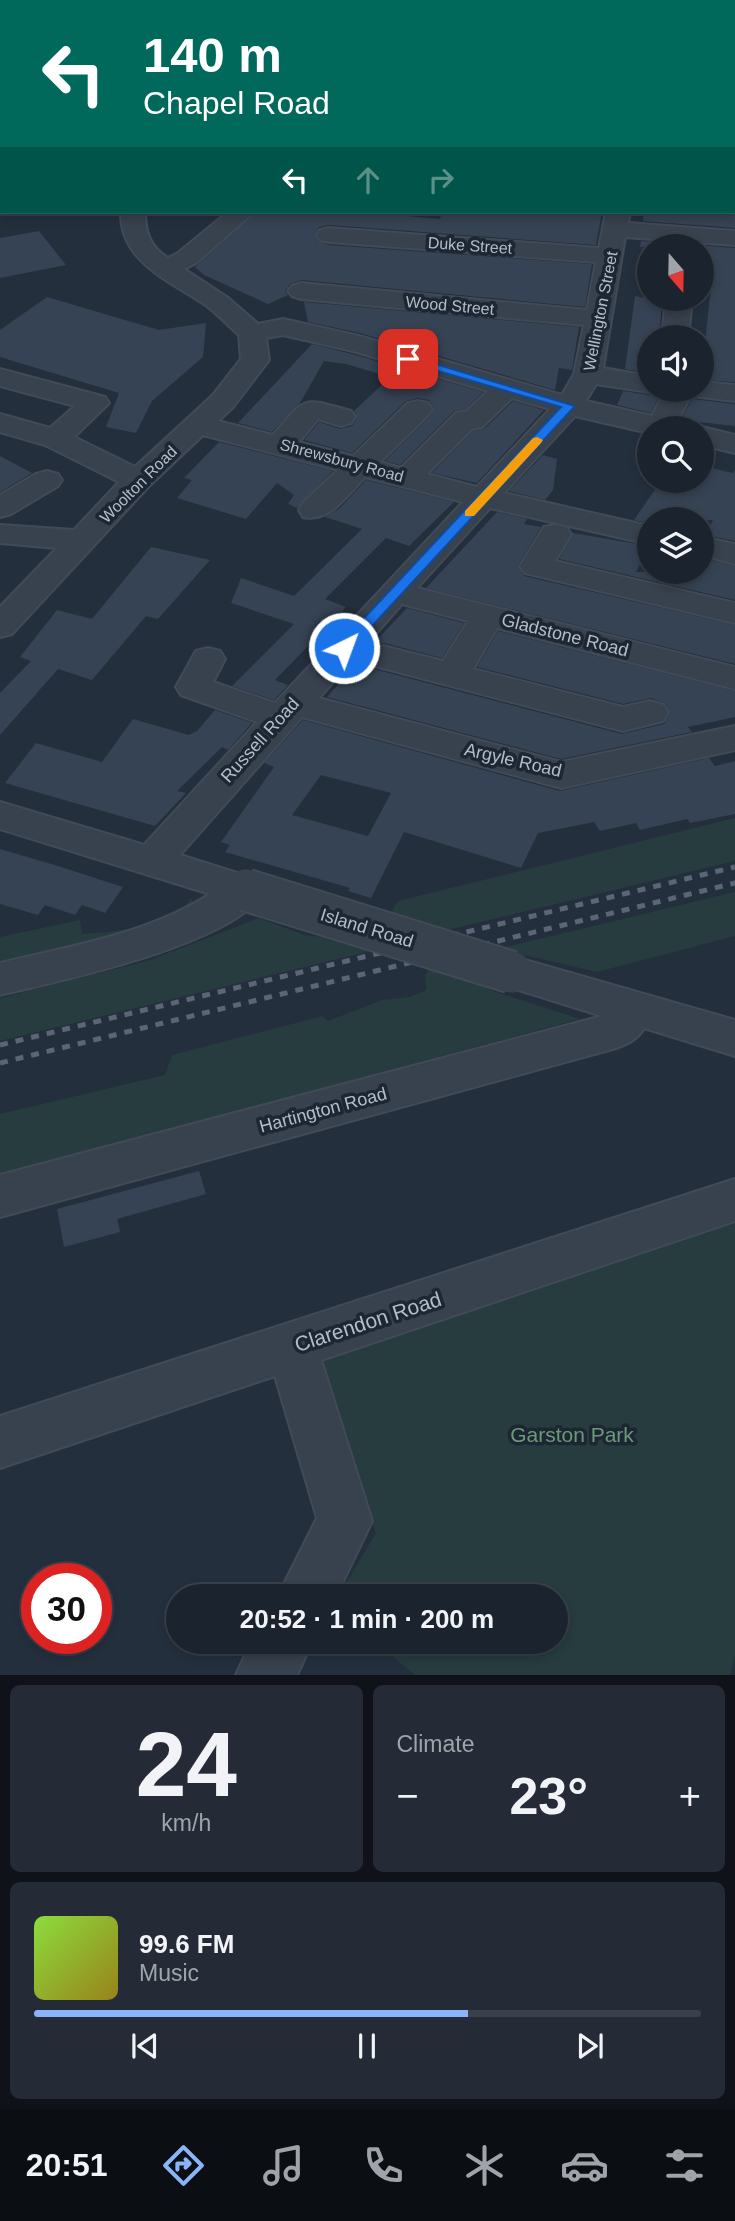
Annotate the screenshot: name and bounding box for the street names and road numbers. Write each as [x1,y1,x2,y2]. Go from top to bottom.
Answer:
street label: Duke Street [427,234,513,257]
street label: Wellington Street [581,249,621,372]
street label: Wood Street [405,293,495,318]
street label: Shrewsbury Road [278,436,405,485]
street label: Woolton Road [97,443,180,526]
street label: Gladstone Road [499,610,631,660]
street label: Russell Road [217,694,303,786]
street label: Argyle Road [462,739,564,781]
street label: Island Road [318,904,416,952]
street label: Hartington Road [257,1083,389,1137]
street label: Clarendon Road [292,1287,444,1356]

